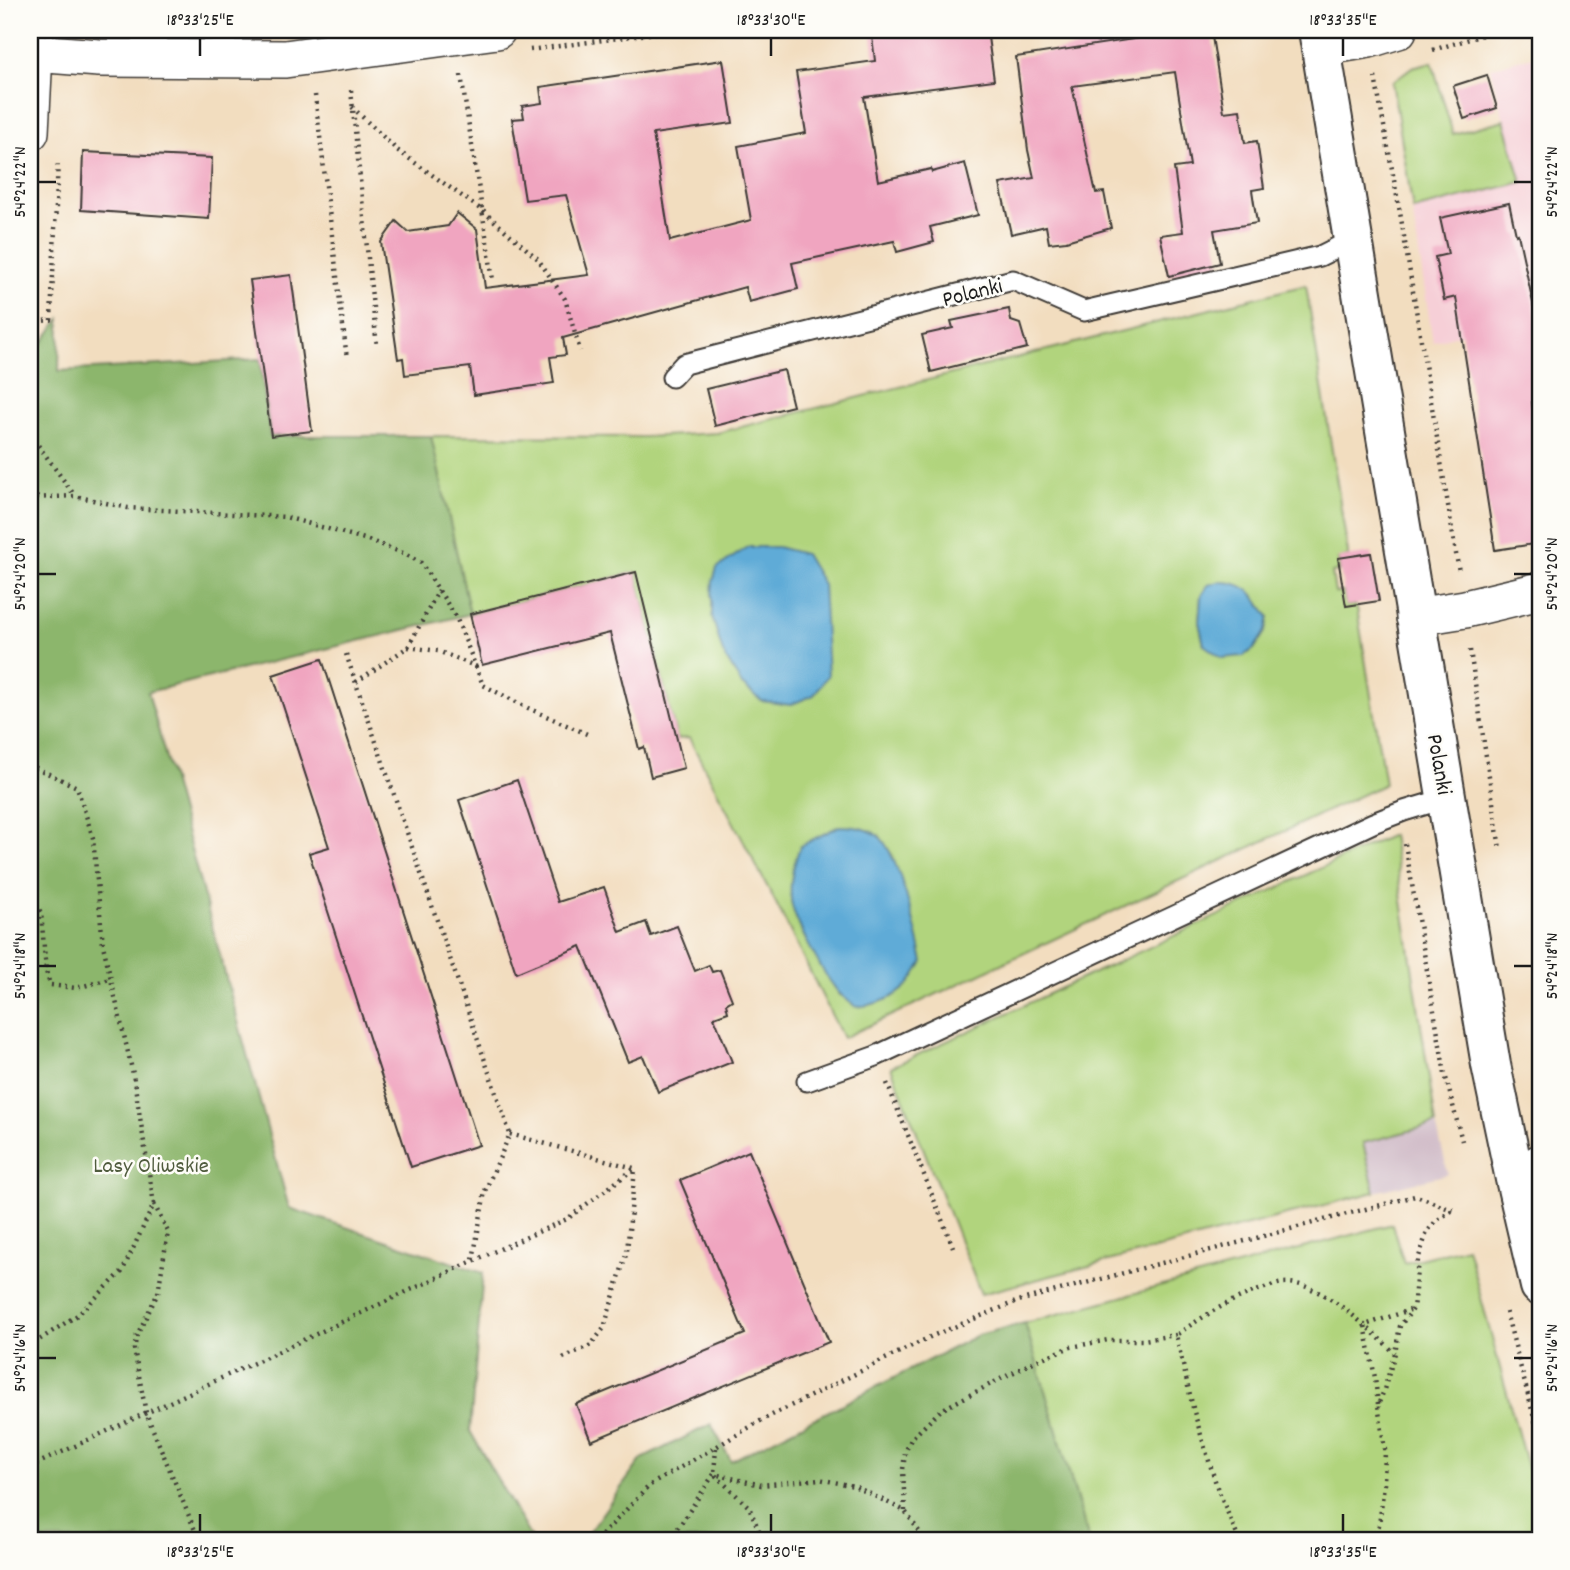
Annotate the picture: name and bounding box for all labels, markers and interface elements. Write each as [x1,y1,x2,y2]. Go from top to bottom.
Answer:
text: 18°33'25"E [166,9,234,34]
text: 18°33'30"E [737,9,805,34]
text: 18°33'35"E [1309,9,1377,34]
text: 54°24'22"N [9,146,34,218]
text: 54°24'22"N [1541,146,1566,218]
street label: Polanki [939,271,1007,318]
text: 54°24'20"N [9,537,34,611]
text: 54°24'20"N [1541,537,1566,611]
street label: Polanki [1416,732,1459,798]
text: 54°24'18"N [9,933,34,999]
text: 54°24'18"N [1541,933,1566,999]
park label: Lasy Oliwskie [93,1151,209,1184]
text: 54°24'16"N [9,1324,34,1392]
text: 54°24'16"N [1541,1324,1566,1392]
text: 18°33'25"E [166,1541,234,1566]
text: 18°33'30"E [737,1541,805,1566]
text: 18°33'35"E [1309,1541,1377,1566]

